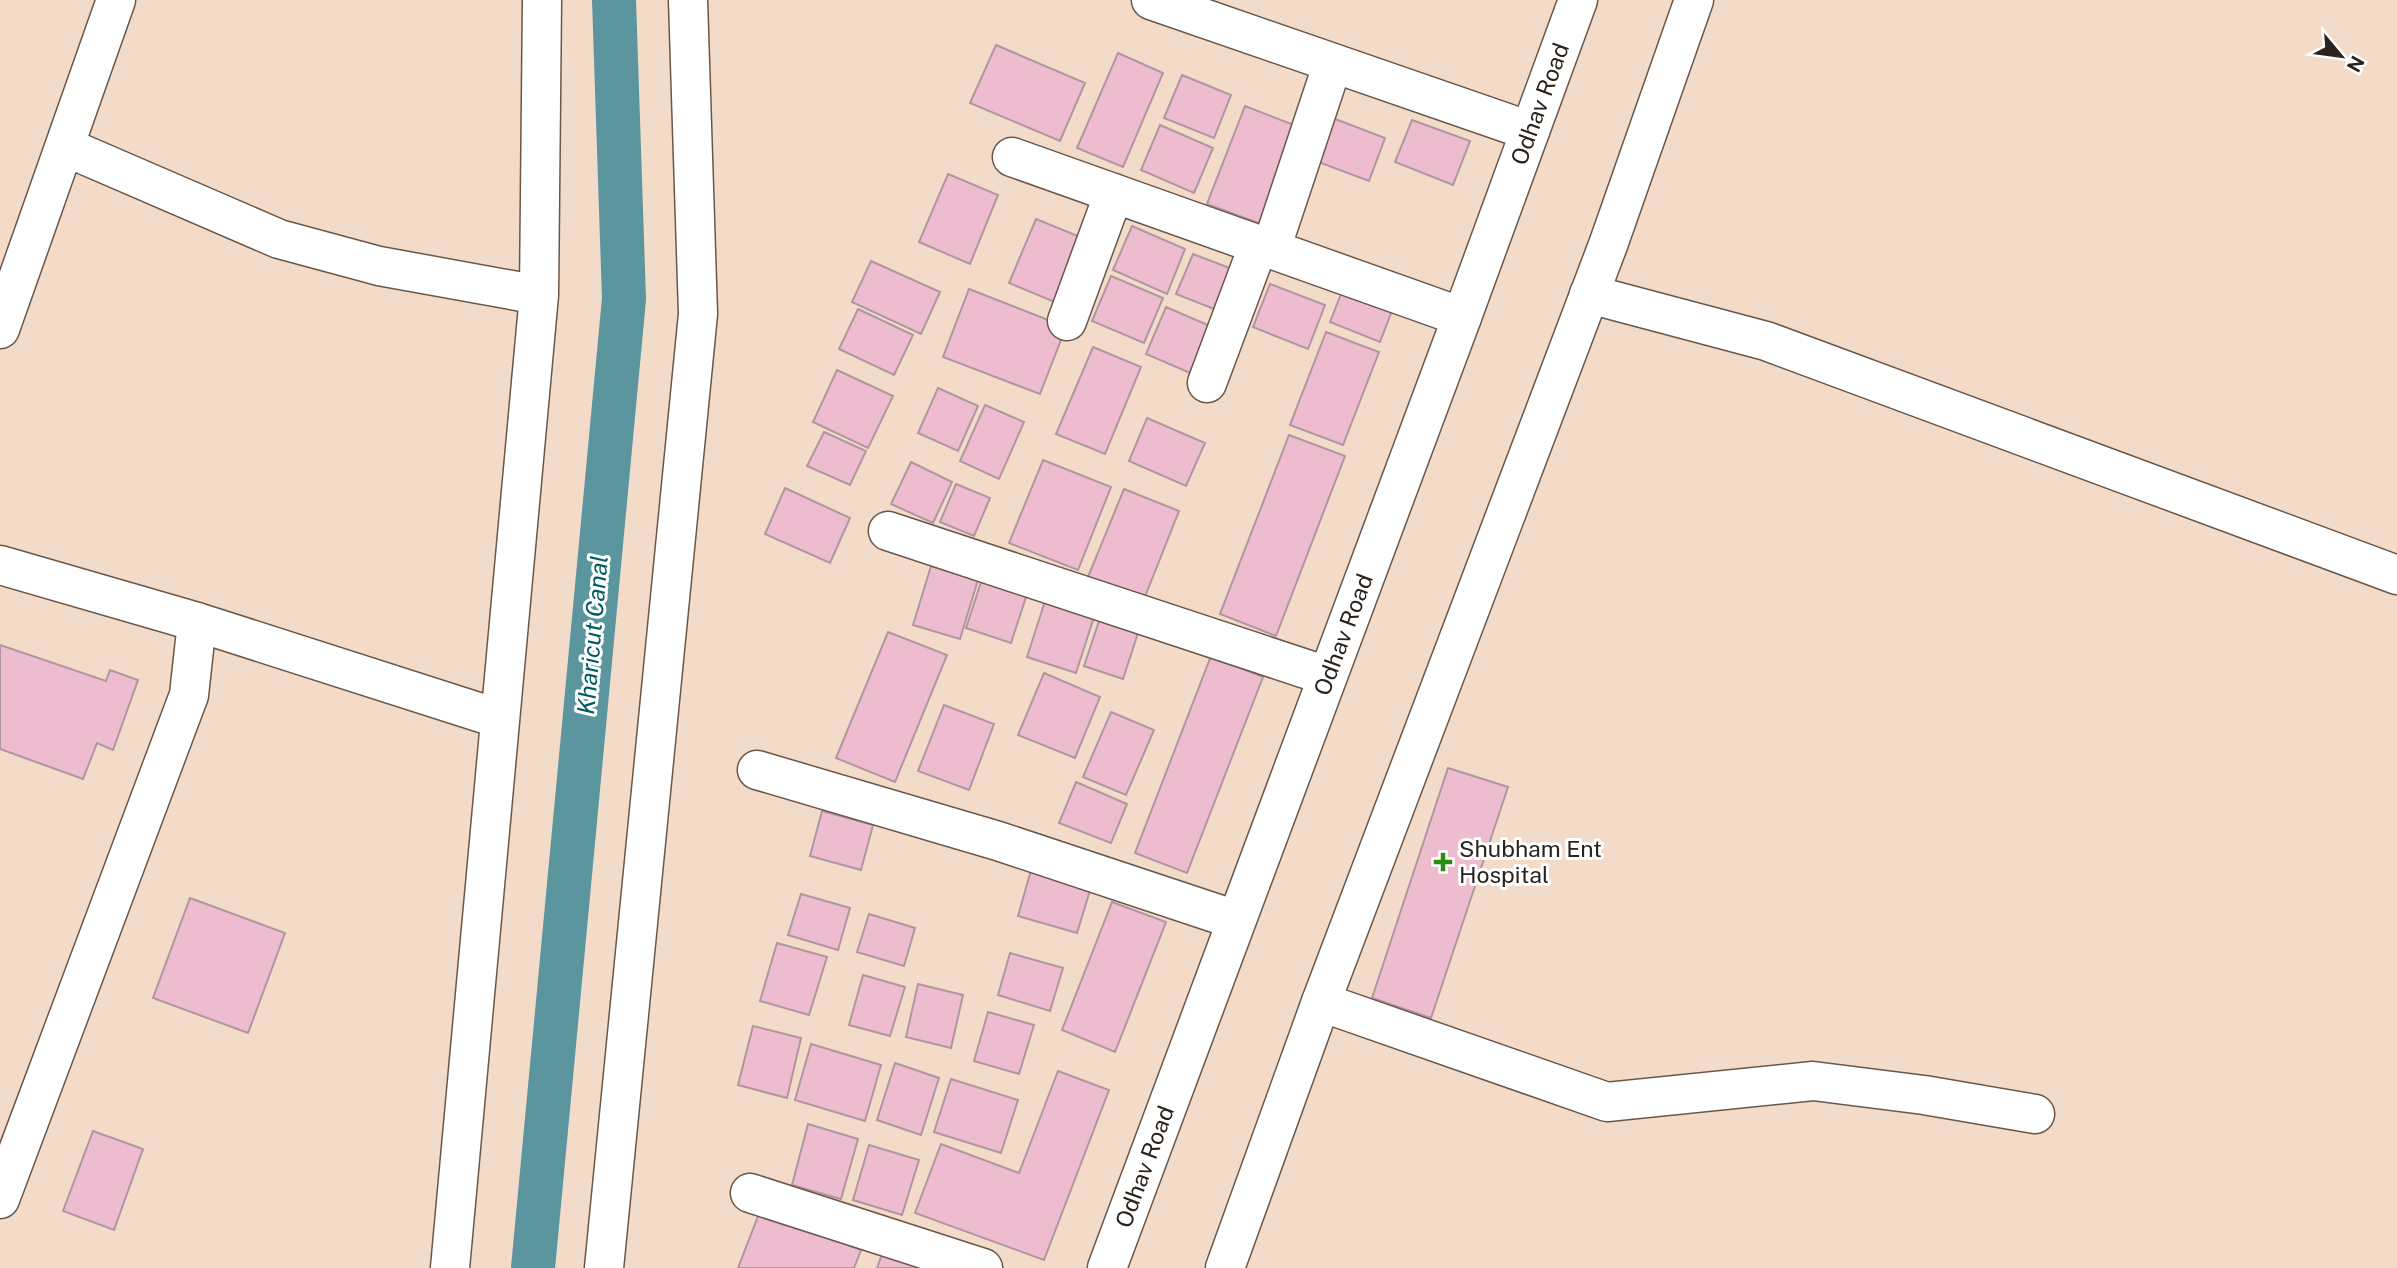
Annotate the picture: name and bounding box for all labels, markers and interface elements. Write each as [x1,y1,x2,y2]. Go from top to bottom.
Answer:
north arrow [2306,21,2376,91]
street label: Odhav Road [1505,39,1574,168]
text: N [2343,52,2369,76]
water label: Kharicut Canal [571,554,613,716]
street label: Odhav Road [1308,570,1378,699]
place label: Shubham Ent Hospital [1459,835,1602,888]
marker: Shubham Ent Hospital [1433,852,1453,872]
street label: Odhav Road [1109,1102,1179,1231]

